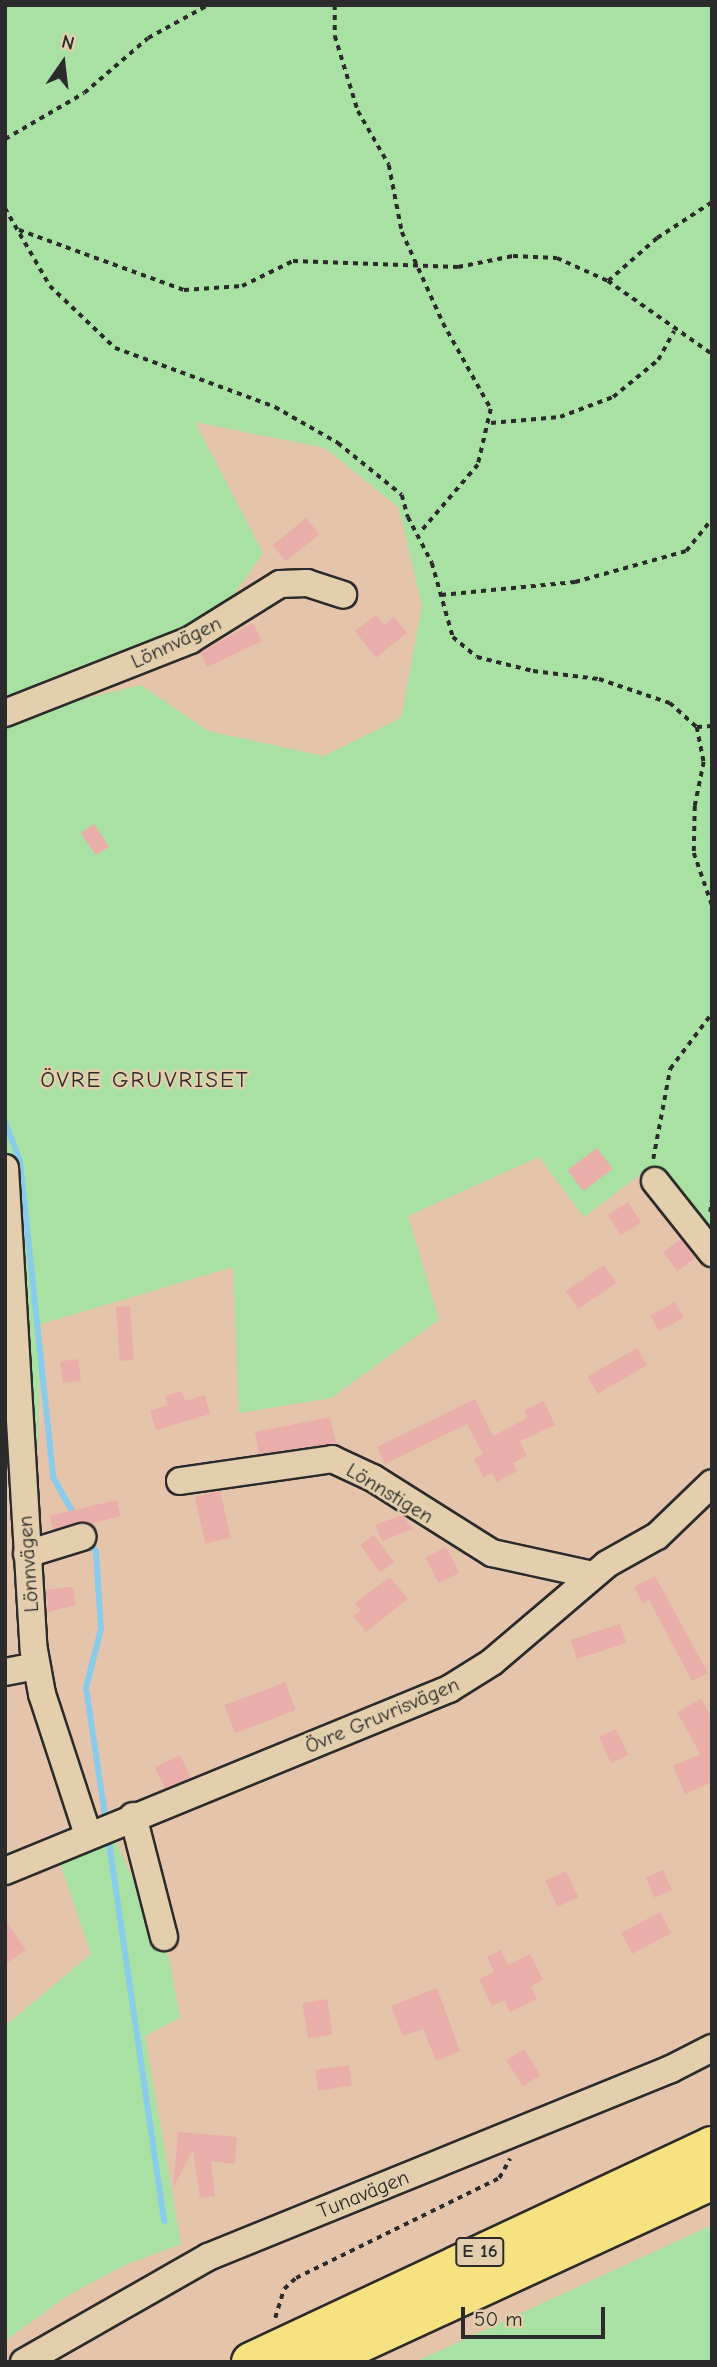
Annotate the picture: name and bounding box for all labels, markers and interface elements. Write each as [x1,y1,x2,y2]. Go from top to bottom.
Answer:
north arrow [28,28,98,98]
text: N [59,30,77,55]
street label: Lönnvägen [127,610,225,674]
district label: ÖVRE GRUVRISET [42,1066,248,1094]
street label: Lönnstigen [342,1457,438,1529]
street label: Lönnvägen [12,1515,44,1613]
street label: Övre Gruvrisvägen [301,1671,463,1759]
street label: Tunavägen [313,2164,413,2224]
road number: E 16 [454,2236,506,2268]
scale bar [465,2294,608,2338]
text: 50 m [474,2307,523,2331]

